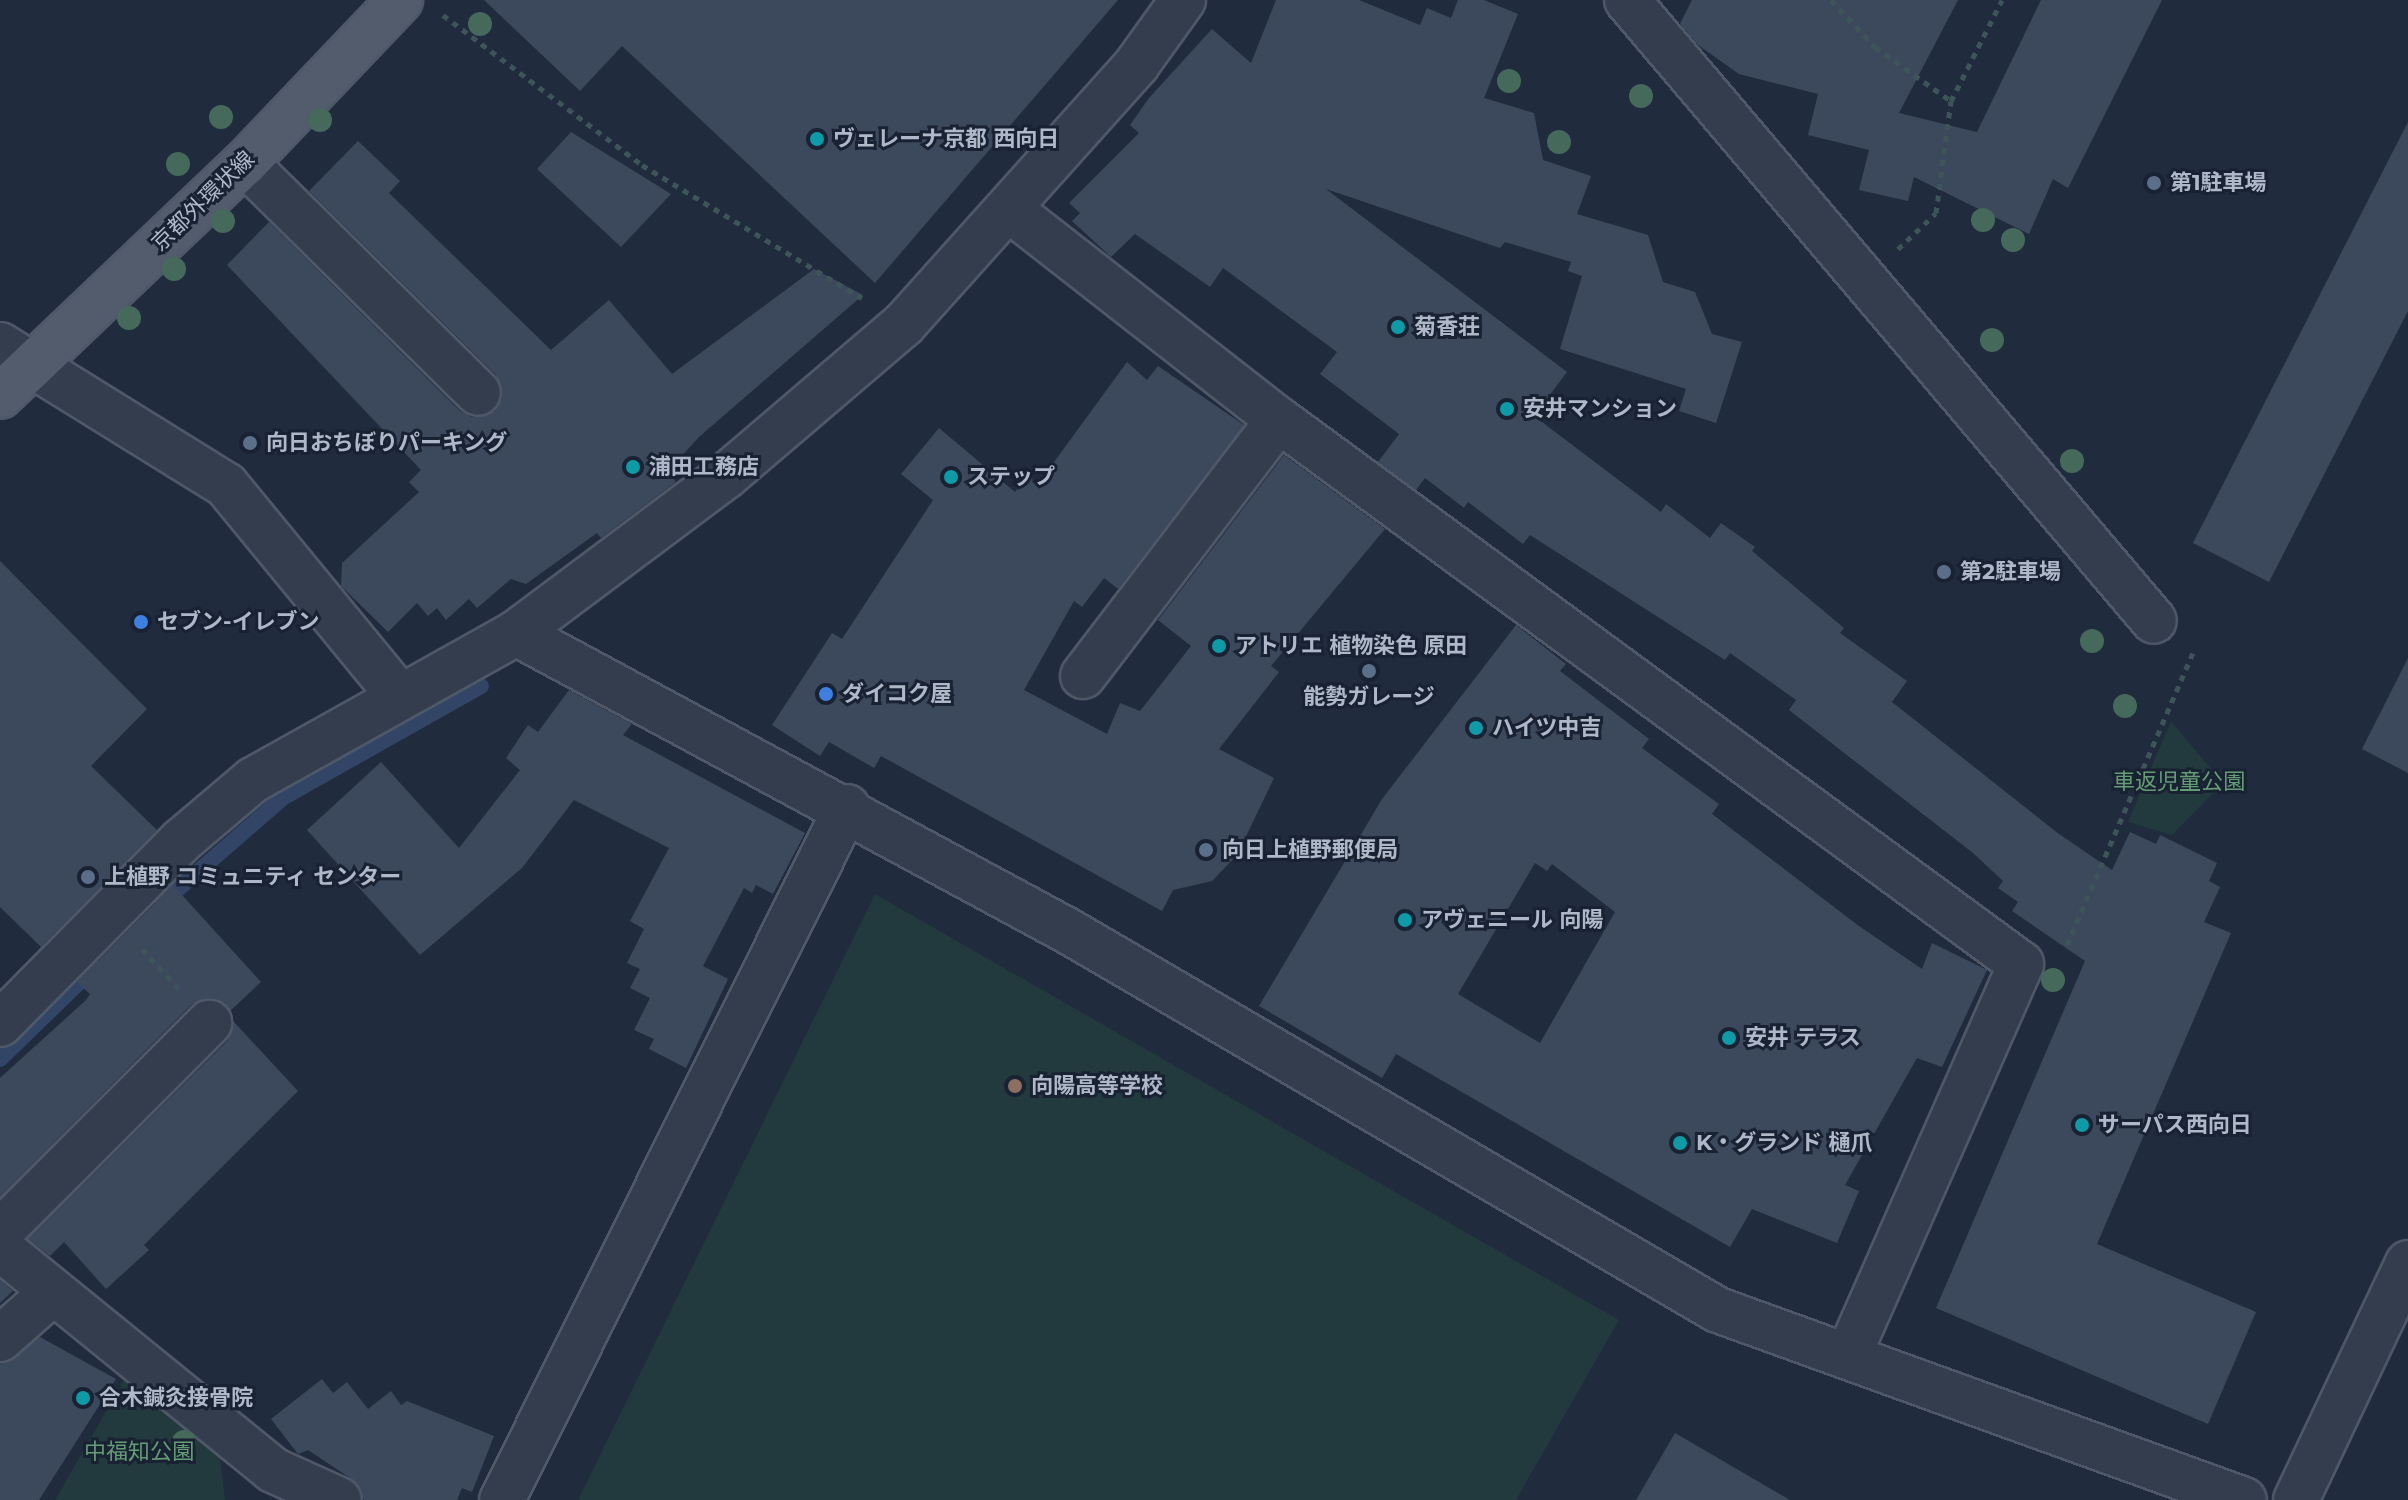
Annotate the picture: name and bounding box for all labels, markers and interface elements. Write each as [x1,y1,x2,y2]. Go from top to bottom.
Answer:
place label: ヴェレーナ京都 西向日 [833,126,1059,152]
marker: ヴェレーナ京都 西向日 [808,130,826,148]
street label: 京都外環状線 [146,146,260,256]
place label: 第1駐車場 [2170,170,2267,196]
marker: 第1駐車場 [2145,174,2163,192]
place label: 菊香荘 [1414,314,1480,340]
marker: 菊香荘 [1389,318,1407,336]
place label: 安井マンション [1523,396,1677,422]
marker: 安井マンション [1498,400,1516,418]
place label: 向日おちぼりパーキング [266,430,508,456]
marker: 向日おちぼりパーキング [241,434,259,452]
place label: 浦田工務店 [649,454,759,480]
marker: 浦田工務店 [624,458,642,476]
place label: ステップ [967,464,1055,490]
marker: ステップ [942,468,960,486]
place label: 第2駐車場 [1960,559,2061,585]
marker: 第2駐車場 [1935,563,1953,581]
place label: セブン-イレブン [157,609,319,635]
marker: セブン-イレブン [132,613,150,631]
place label: アトリエ 植物染色 原田 [1235,633,1467,659]
marker: アトリエ 植物染色 原田 [1210,637,1228,655]
marker: 能勢ガレージ [1360,662,1378,680]
place label: ダイコク屋 [842,681,952,707]
place label: 能勢ガレージ [1303,684,1435,710]
marker: ダイコク屋 [817,685,835,703]
place label: ハイツ中吉 [1492,715,1602,741]
marker: ハイツ中吉 [1467,719,1485,737]
park label: 車返児童公園 [2113,769,2245,795]
place label: 向日上植野郵便局 [1222,837,1398,863]
marker: 向日上植野郵便局 [1197,841,1215,859]
place label: 上植野 コミュニティ センター [104,864,402,890]
marker: 上植野 コミュニティ センター [79,868,97,886]
place label: アヴェニール 向陽 [1421,907,1603,933]
marker: アヴェニール 向陽 [1396,911,1414,929]
place label: 安井 テラス [1745,1025,1861,1051]
marker: 安井 テラス [1720,1029,1738,1047]
place label: 向陽高等学校 [1031,1073,1163,1099]
marker: 向陽高等学校 [1006,1077,1024,1095]
place label: サーパス西向日 [2098,1112,2252,1138]
marker: サーパス西向日 [2073,1116,2091,1134]
place label: K・グランド 樋爪 [1696,1130,1873,1156]
marker: K・グランド 樋爪 [1671,1134,1689,1152]
place label: 合木鍼灸接骨院 [99,1385,253,1411]
marker: 合木鍼灸接骨院 [74,1389,92,1407]
park label: 中福知公園 [84,1439,194,1465]

